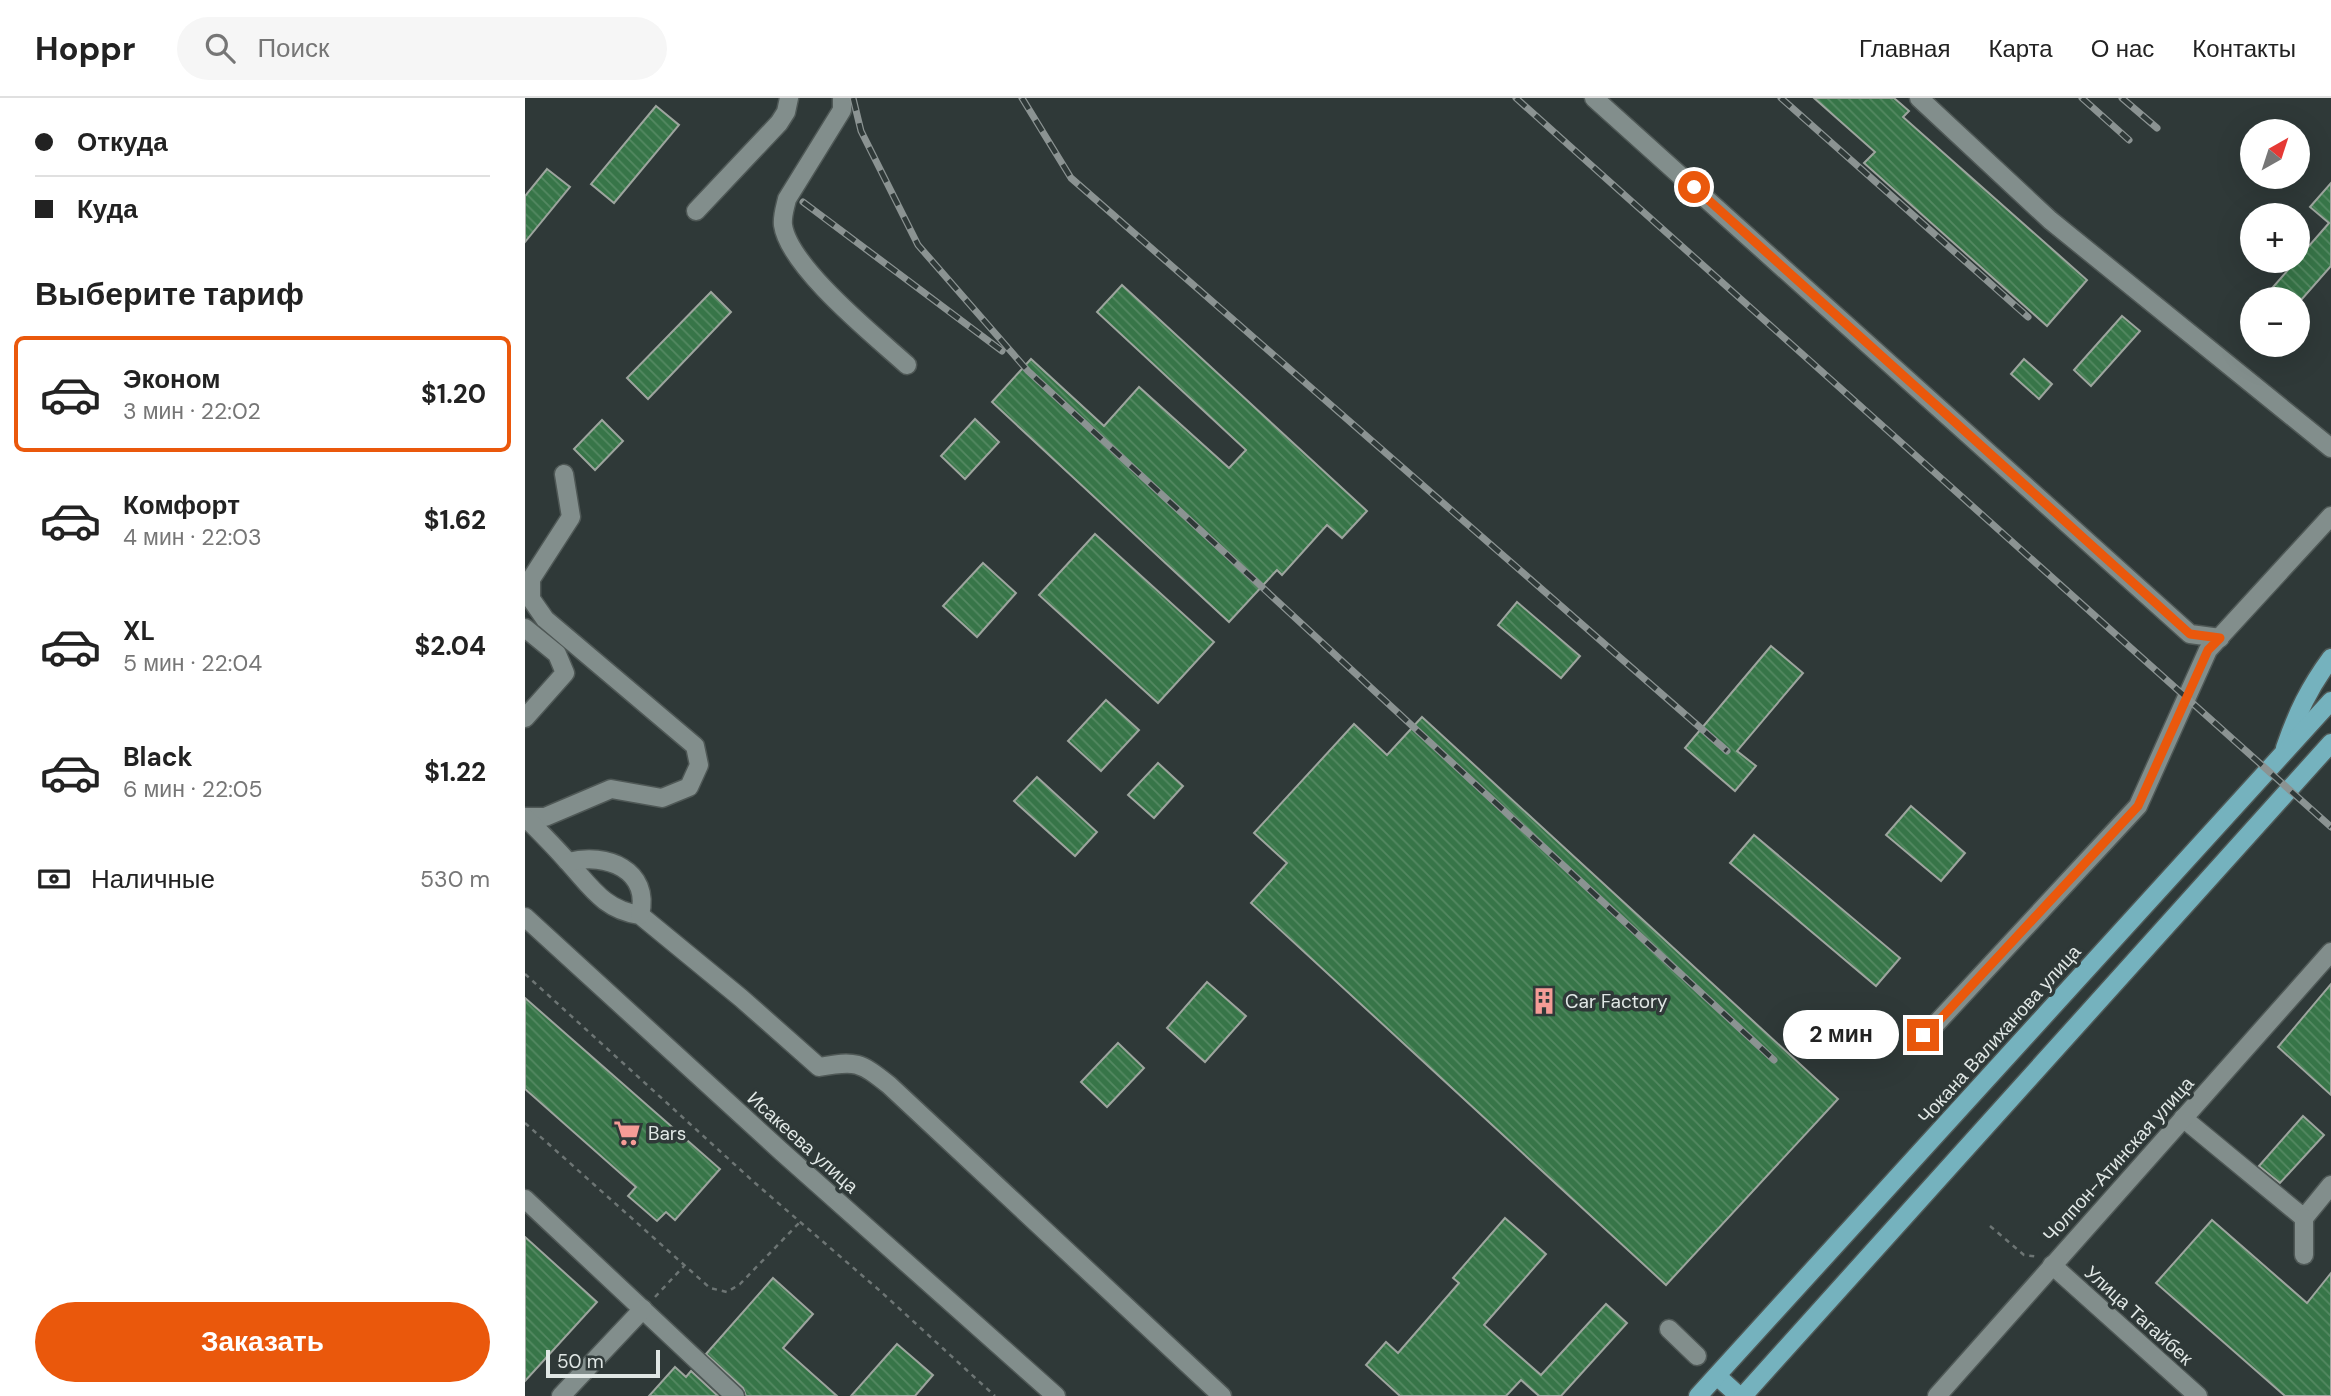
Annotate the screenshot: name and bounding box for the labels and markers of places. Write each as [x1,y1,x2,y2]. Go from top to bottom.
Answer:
building icon: Car Factory [1529,986,1559,1016]
place label: Car Factory [1565,989,1668,1014]
supermarket icon: Bars [612,1118,642,1148]
place label: Bars [648,1121,686,1146]

